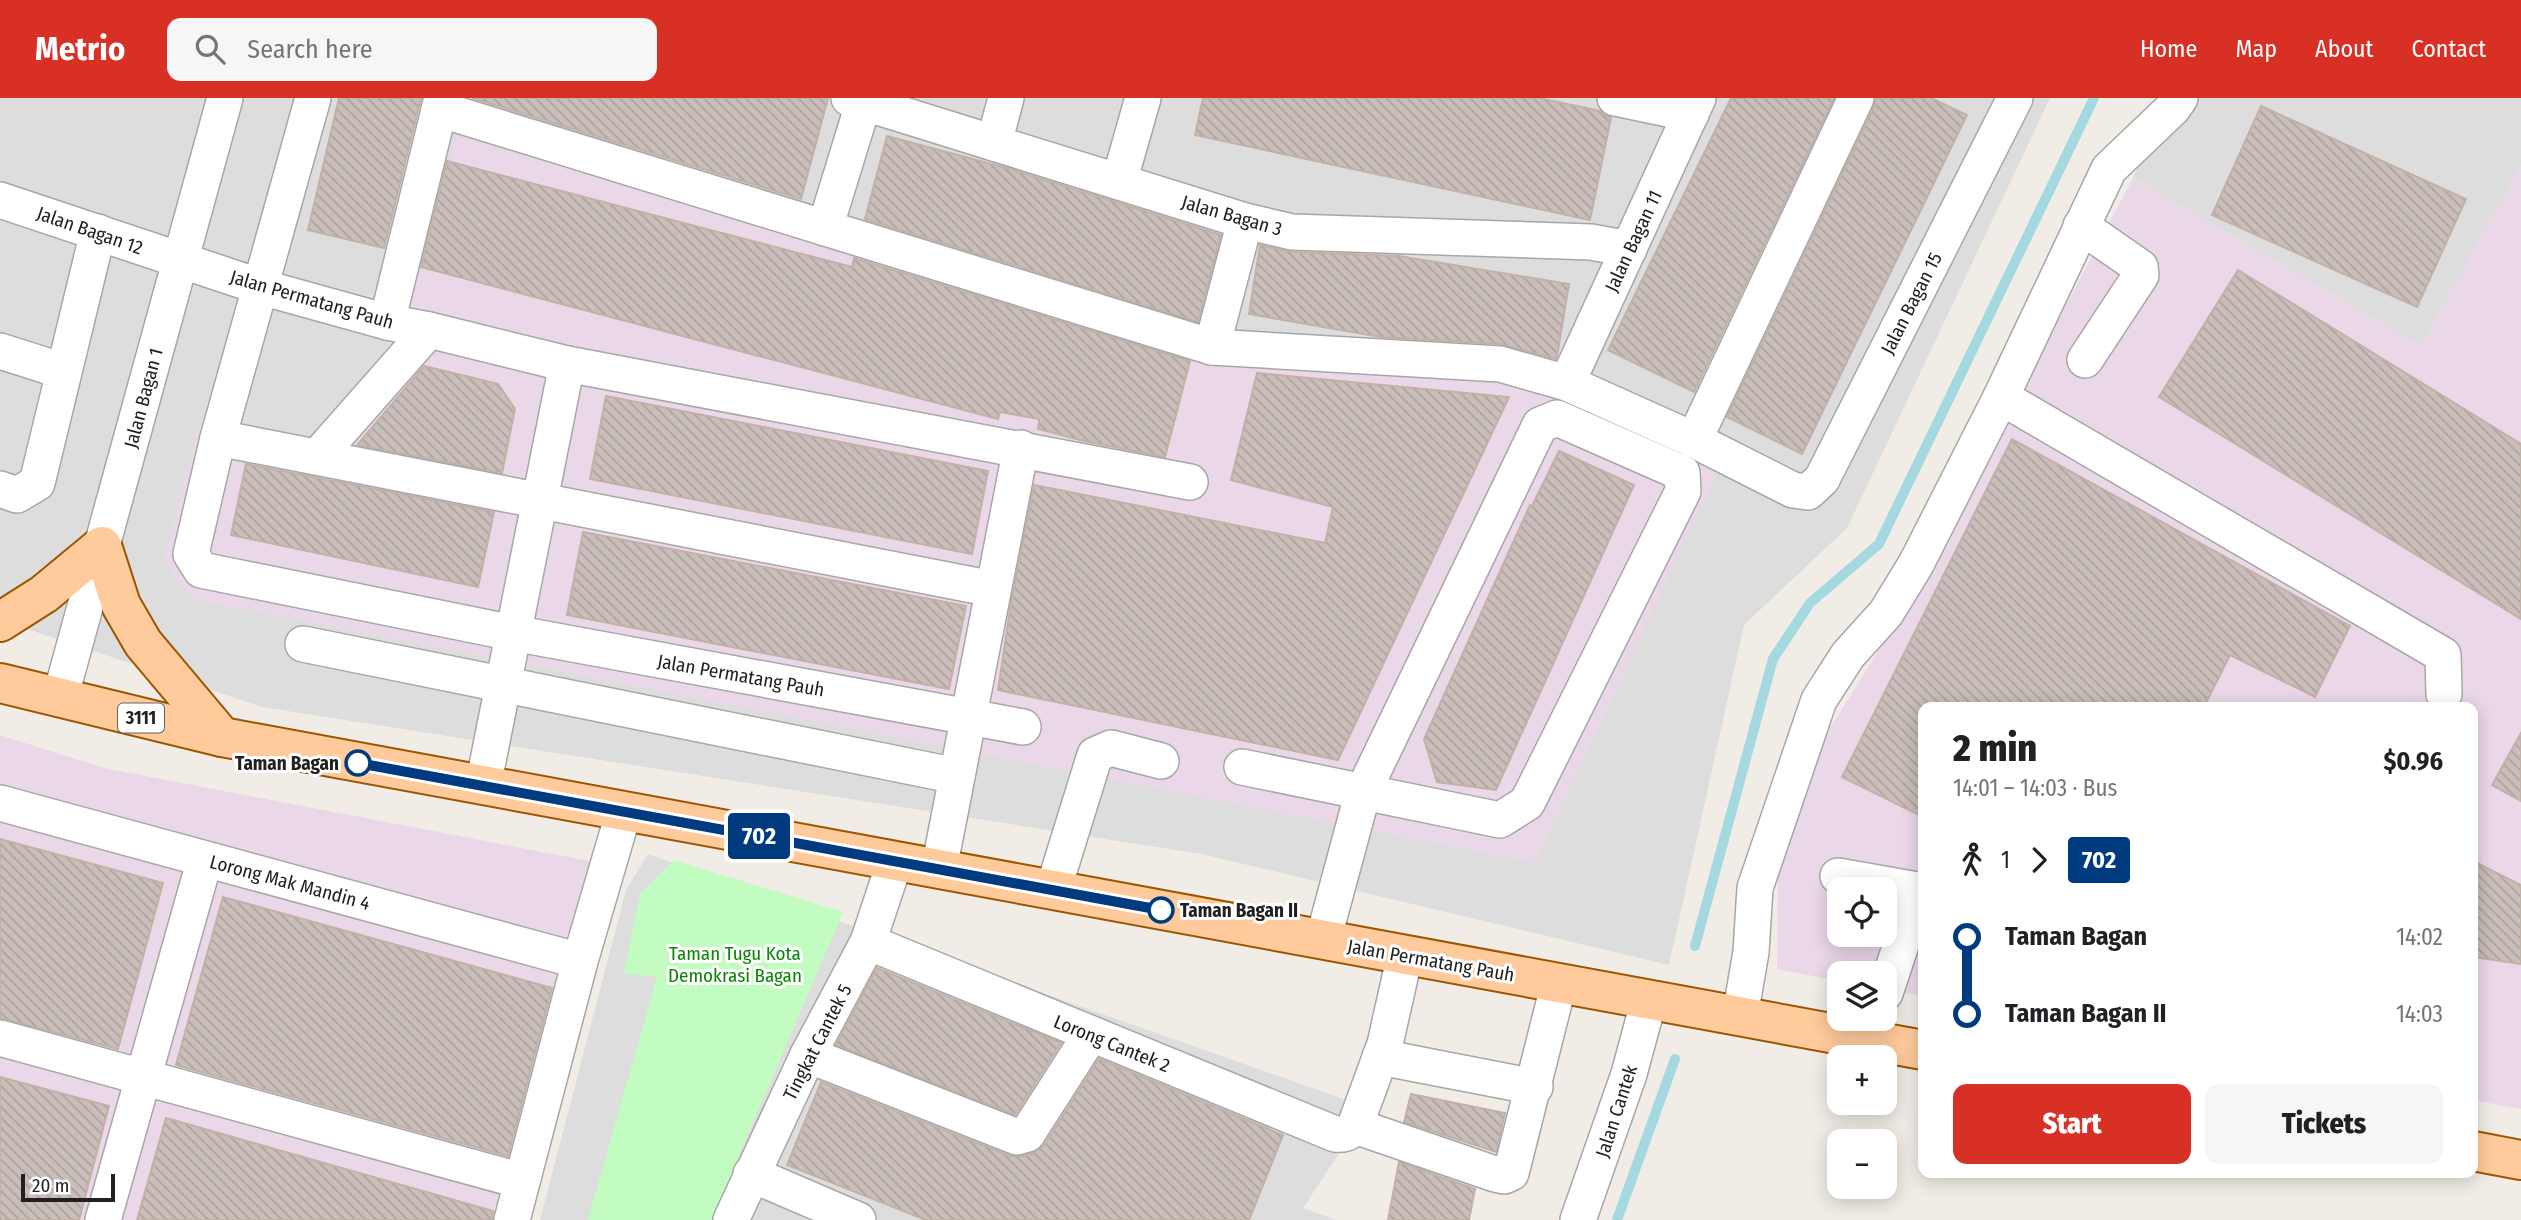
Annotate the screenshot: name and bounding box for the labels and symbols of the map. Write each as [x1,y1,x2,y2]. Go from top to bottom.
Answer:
street label: Jalan Bagan 11 [1600,187,1667,296]
street label: Jalan Bagan 3 [1179,190,1285,241]
street label: Jalan Bagan 12 [34,202,146,259]
street label: Jalan Bagan 15 [1876,249,1947,358]
street label: Jalan Permatang Pauh [227,265,396,334]
street label: Jalan Bagan 1 [119,346,168,451]
street label: Jalan Permatang Pauh [656,649,826,702]
road number: 3111 [118,704,164,732]
marker: Taman Bagan [345,750,371,776]
place label: Taman Bagan [235,752,339,775]
line badge: 702 [719,813,799,859]
street label: Lorong Mak Mandin 4 [207,850,373,915]
marker: Taman Bagan II [1148,897,1174,923]
place label: Taman Bagan II [1180,899,1298,922]
street label: Jalan Permatang Pauh [1346,934,1516,987]
park label: Taman Tugu Kota Demokrasi Bagan [668,942,802,987]
street label: Tingkat Cantek 5 [778,980,857,1104]
street label: Lorong Cantek 2 [1050,1010,1173,1077]
street label: Jalan Cantek [1591,1062,1642,1160]
scale bar [21,1171,116,1203]

